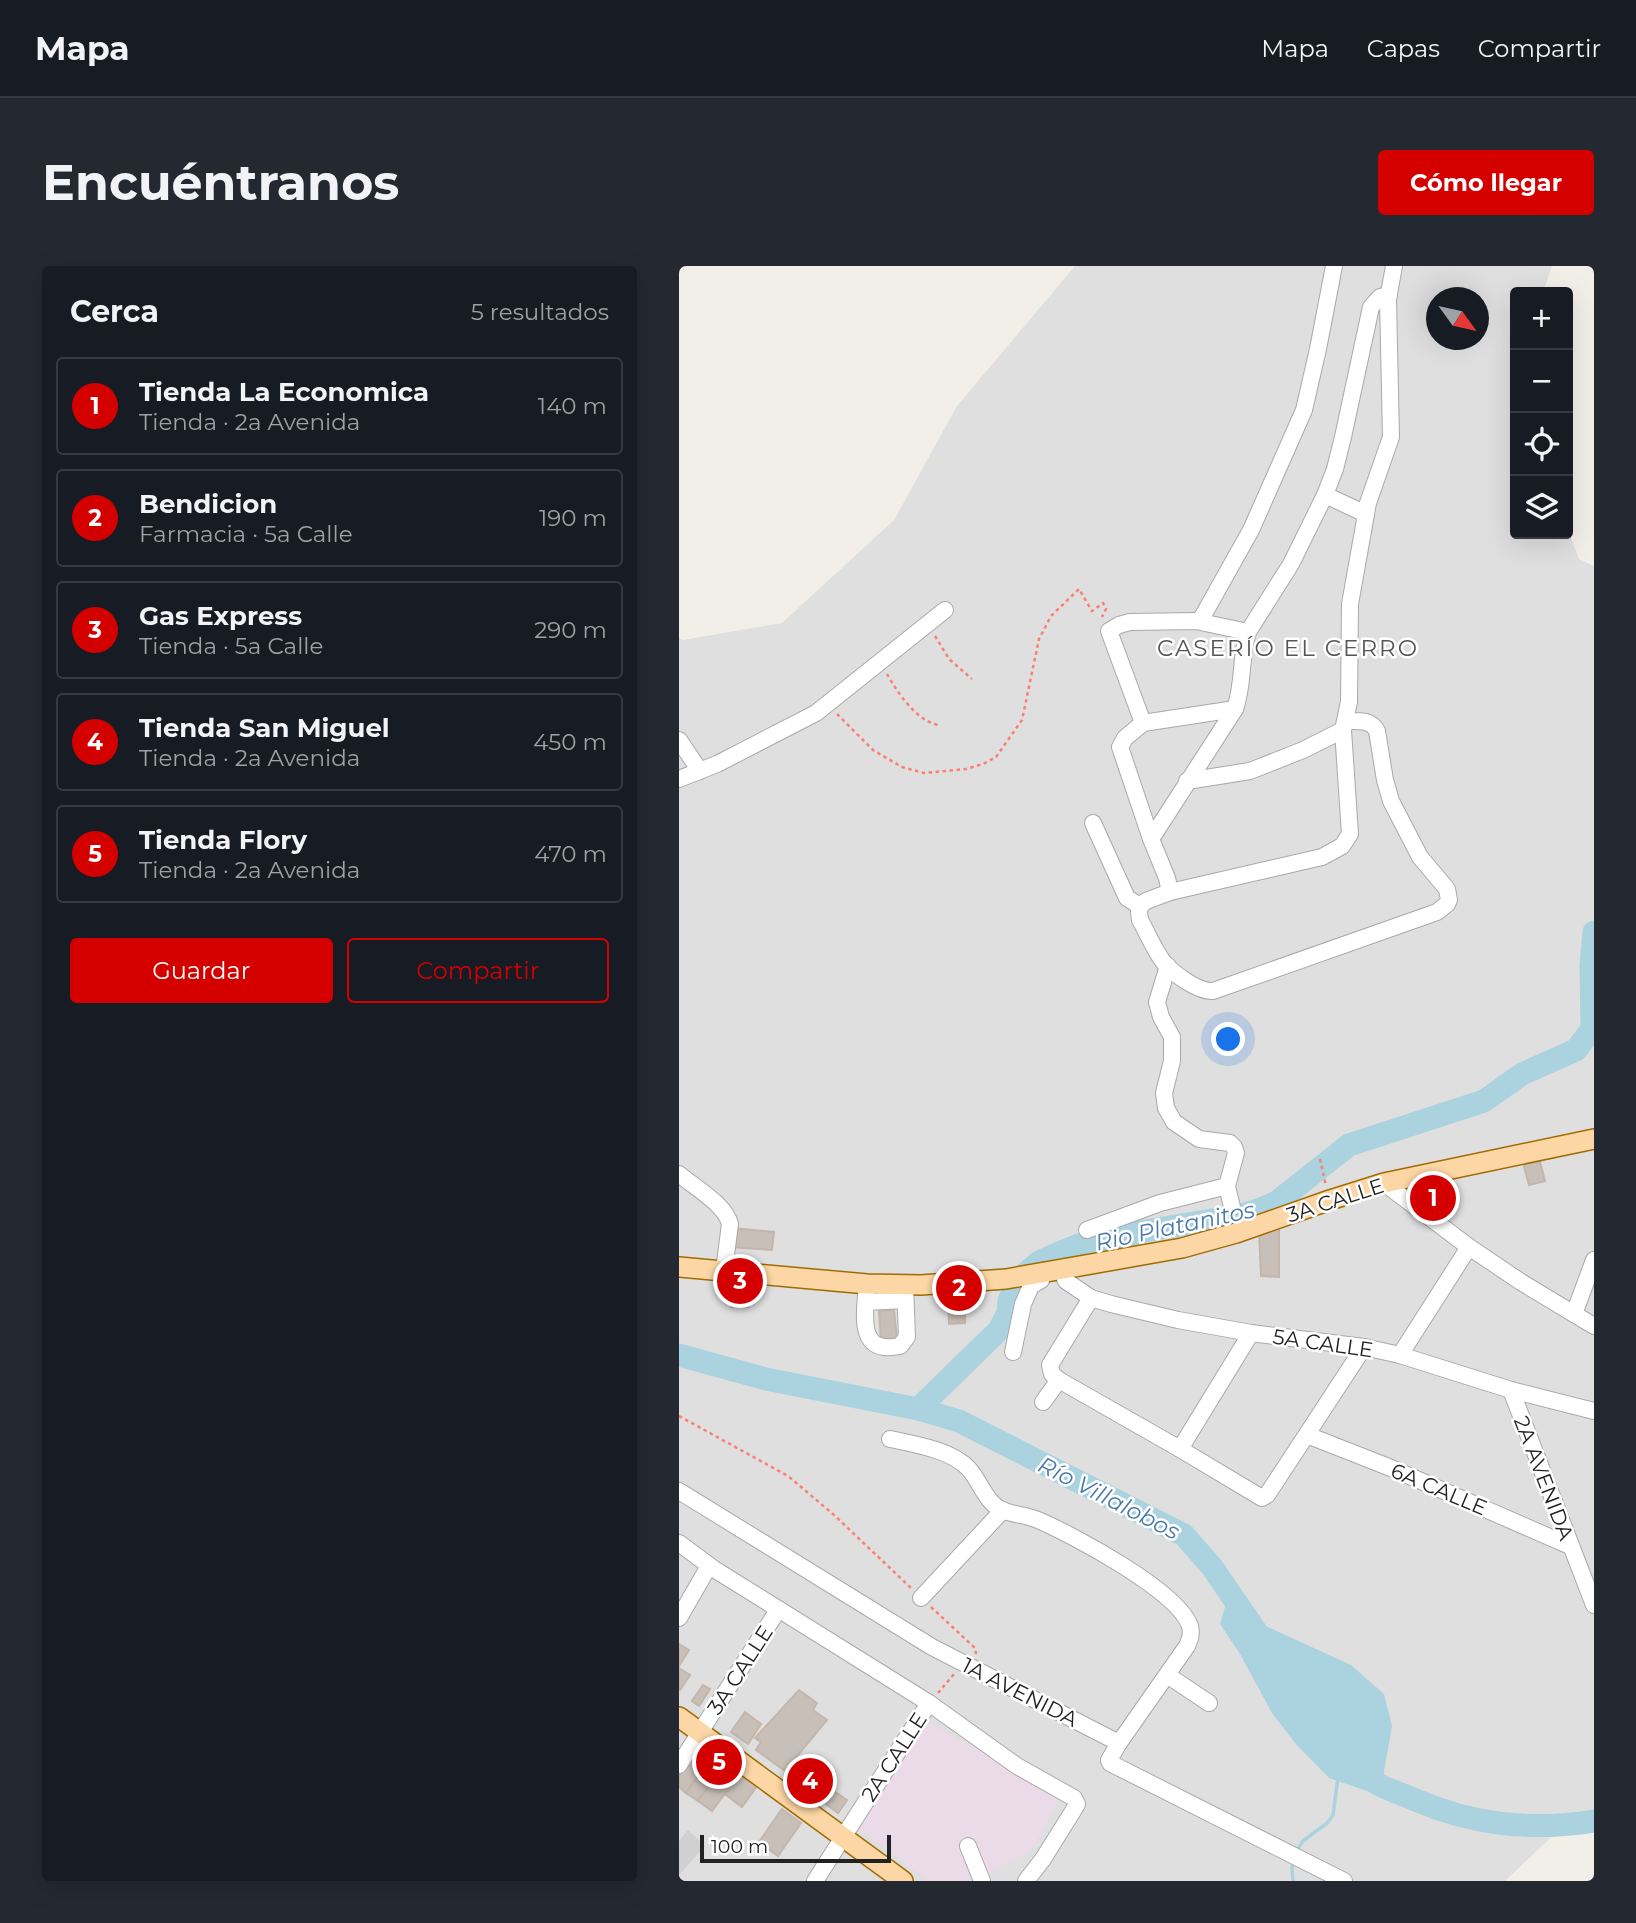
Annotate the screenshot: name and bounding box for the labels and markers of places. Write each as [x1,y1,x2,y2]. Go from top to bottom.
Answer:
pin: 1 [1410,1172,1456,1224]
pin: 3 [717,1255,763,1307]
pin: 2 [936,1262,982,1314]
pin: 5 [696,1736,742,1788]
pin: 4 [787,1755,833,1807]

